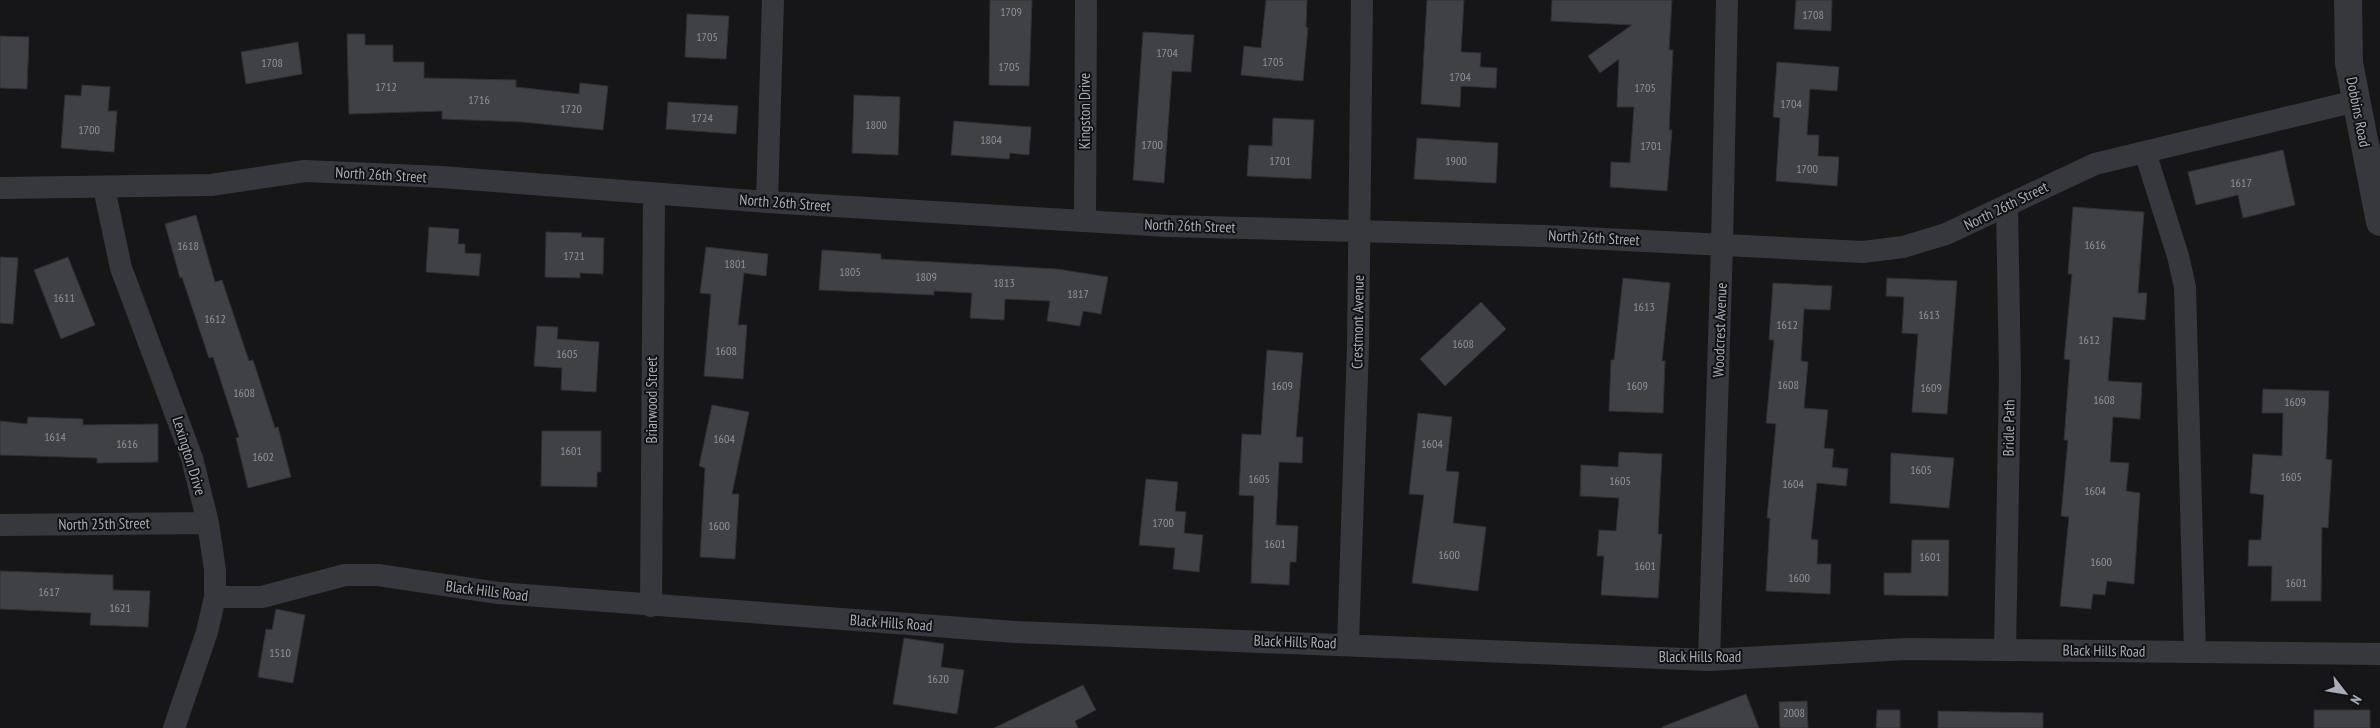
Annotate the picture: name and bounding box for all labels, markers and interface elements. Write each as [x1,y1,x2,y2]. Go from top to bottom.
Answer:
house number: 1709 [1000,4,1022,19]
house number: 1708 [1802,7,1824,22]
house number: 1705 [696,29,718,44]
house number: 1704 [1156,45,1178,60]
house number: 1705 [1262,54,1284,69]
house number: 1708 [261,55,283,70]
house number: 1705 [998,59,1020,74]
house number: 1704 [1449,69,1471,84]
street label: Kingston Drive [1075,73,1094,149]
street label: Dobbins Road [2342,75,2375,149]
house number: 1712 [375,79,397,94]
house number: 1705 [1634,80,1656,95]
house number: 1716 [468,92,490,107]
house number: 1704 [1780,96,1802,111]
house number: 1720 [560,101,582,116]
house number: 1724 [691,110,713,125]
house number: 1800 [865,117,887,132]
house number: 1700 [78,122,100,137]
house number: 1804 [980,132,1002,147]
house number: 1700 [1141,137,1163,152]
house number: 1701 [1640,138,1662,153]
house number: 1701 [1269,153,1291,168]
house number: 1900 [1445,153,1467,168]
house number: 1700 [1796,161,1818,176]
street label: North 26th Street [335,163,427,186]
house number: 1617 [2230,175,2252,190]
street label: North 26th Street [1961,177,2051,234]
street label: North 26th Street [739,190,831,215]
street label: North 26th Street [1144,214,1236,237]
street label: North 26th Street [1548,226,1640,249]
house number: 1616 [2084,237,2106,252]
house number: 1618 [177,238,199,253]
house number: 1721 [563,248,585,263]
house number: 1801 [724,256,746,271]
house number: 1805 [839,264,861,279]
house number: 1809 [915,269,937,284]
house number: 1813 [993,275,1015,290]
street label: Crestmont Avenue [1347,275,1368,369]
street label: Woodcrest Avenue [1708,282,1731,378]
house number: 1817 [1067,286,1089,301]
house number: 1611 [53,290,75,305]
house number: 1613 [1633,299,1655,314]
house number: 1613 [1918,307,1940,322]
house number: 1612 [204,311,226,326]
house number: 1612 [1776,317,1798,332]
house number: 1612 [2078,332,2100,347]
house number: 1608 [1452,336,1474,351]
house number: 1608 [715,343,737,358]
house number: 1605 [556,346,578,361]
street label: Briarwood Street [642,357,661,443]
house number: 1608 [1777,377,1799,392]
house number: 1609 [1271,378,1293,393]
house number: 1609 [1626,378,1648,393]
house number: 1609 [1920,380,1942,395]
house number: 1608 [233,385,255,400]
house number: 1608 [2093,392,2115,407]
house number: 1609 [2284,394,2306,409]
street label: Bridle Path [1999,399,2018,457]
street label: Lexington Drive [168,414,210,498]
house number: 1614 [44,429,66,444]
house number: 1604 [713,431,735,446]
house number: 1616 [116,436,138,451]
house number: 1604 [1421,436,1443,451]
house number: 1601 [560,443,582,458]
house number: 1602 [252,449,274,464]
house number: 1605 [1910,462,1932,477]
house number: 1605 [2280,469,2302,484]
house number: 1605 [1248,471,1270,486]
house number: 1605 [1609,473,1631,488]
house number: 1604 [1782,476,1804,491]
house number: 1604 [2084,483,2106,498]
street label: North 25th Street [58,513,150,534]
house number: 1700 [1152,515,1174,530]
house number: 1600 [708,518,730,533]
house number: 1601 [1264,536,1286,551]
house number: 1600 [1438,547,1460,562]
house number: 1601 [1919,549,1941,564]
house number: 1600 [2090,554,2112,569]
house number: 1601 [1634,558,1656,573]
house number: 1600 [1788,570,1810,585]
house number: 1601 [2285,575,2307,590]
street label: Black Hills Road [445,576,529,605]
house number: 1617 [38,584,60,599]
house number: 1621 [109,600,131,615]
street label: Black Hills Road [849,610,933,635]
street label: Black Hills Road [1253,631,1337,652]
street label: Black Hills Road [2063,640,2146,661]
house number: 1510 [269,645,291,660]
street label: Black Hills Road [1659,647,1741,666]
north arrow [2320,668,2370,718]
house number: 1620 [927,671,949,686]
text: N [2346,692,2366,708]
house number: 2008 [1783,705,1805,720]

